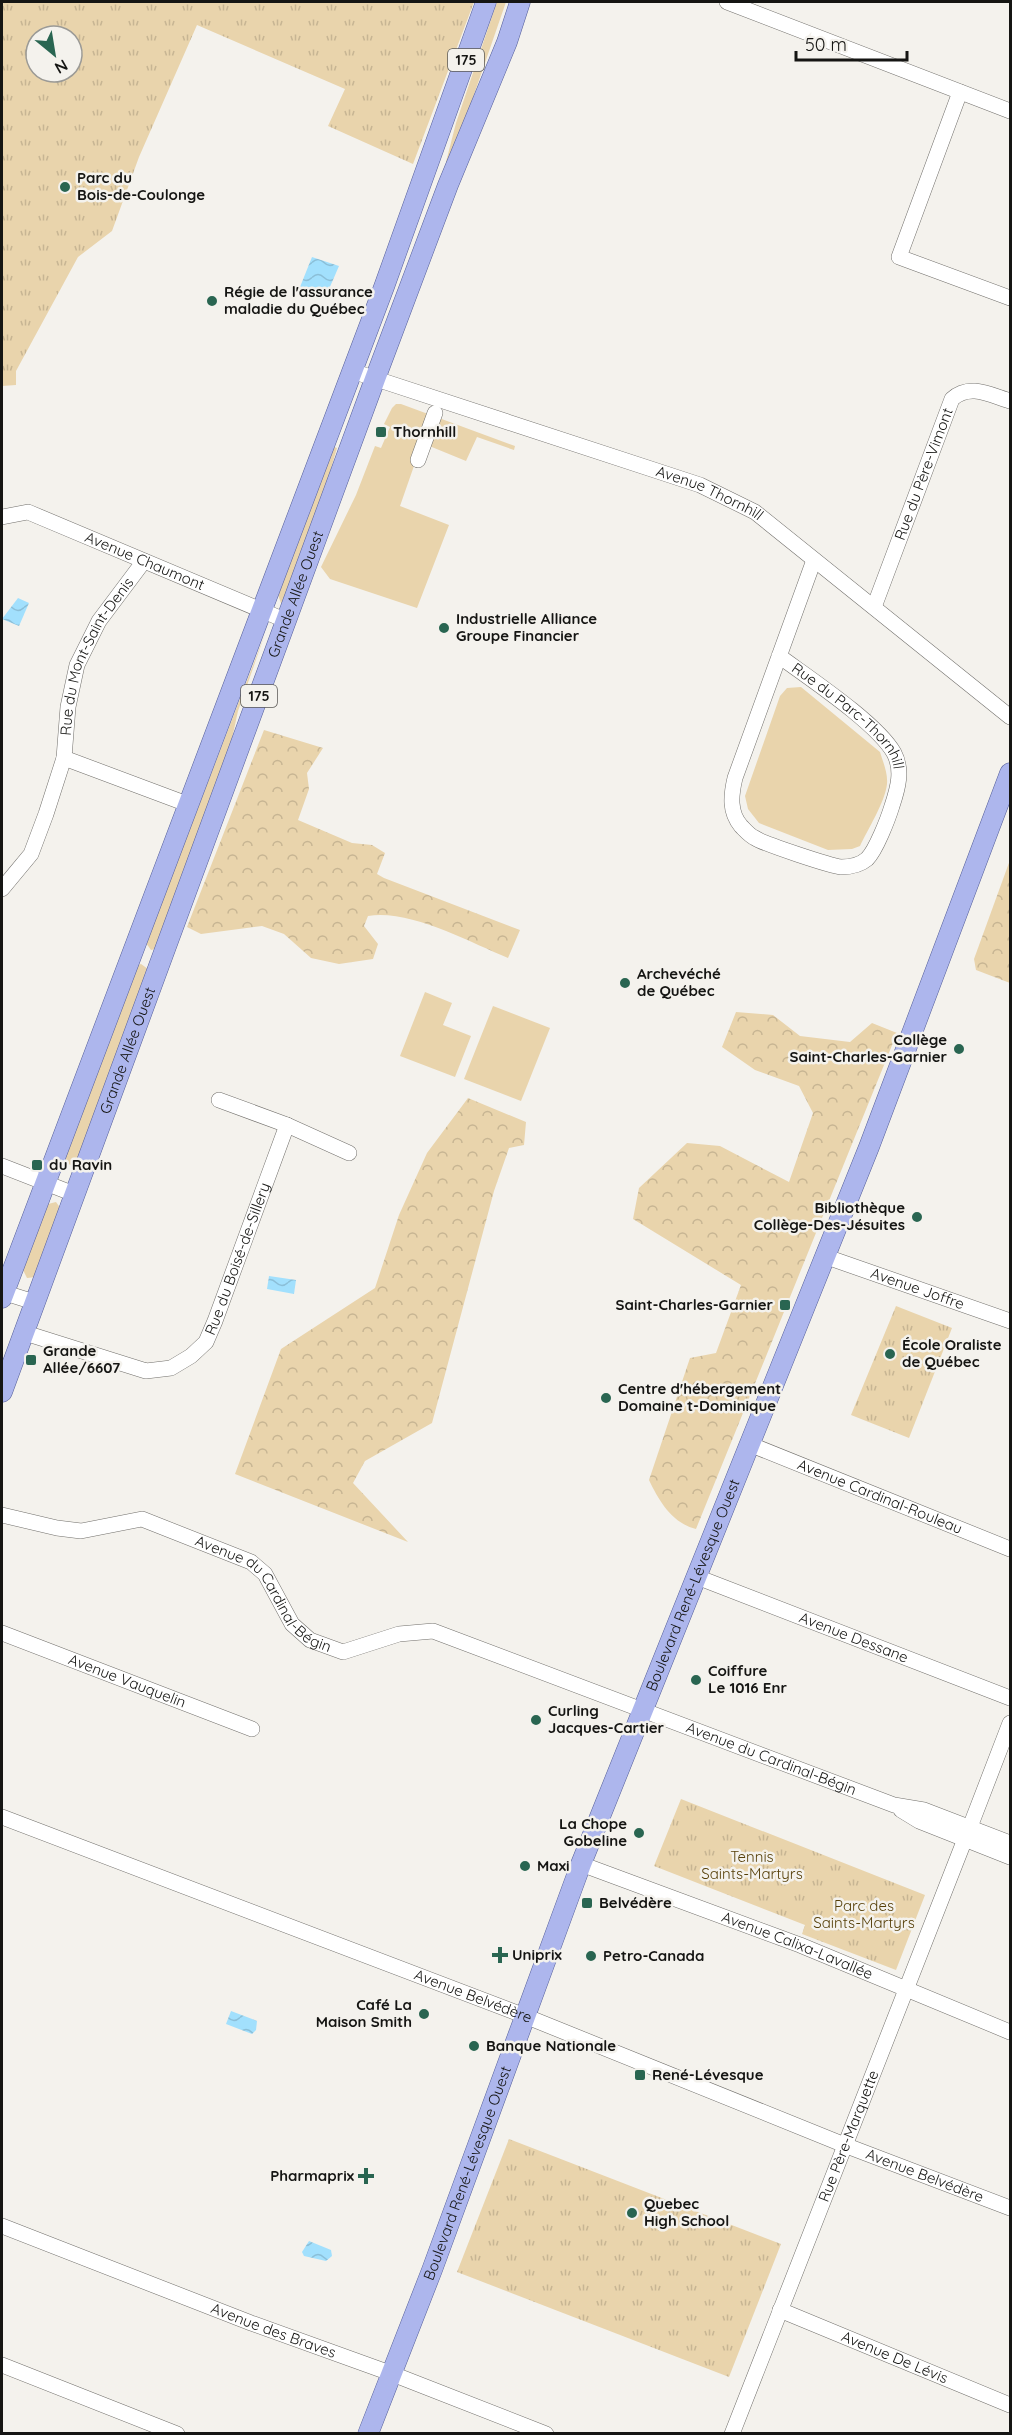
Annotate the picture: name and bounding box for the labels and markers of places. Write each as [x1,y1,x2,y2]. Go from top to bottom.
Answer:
place label: Parc du Bois-de-Coulonge [77,168,205,204]
marker: Parc du Bois-de-Coulonge [58,180,72,194]
place label: Régie de l'assurance maladie du Québec [224,282,373,318]
marker: Régie de l'assurance maladie du Québec [205,294,219,308]
place label: Thornhill [393,422,456,441]
marker: Thornhill [374,425,388,439]
place label: Industrielle Alliance Groupe Financier [456,609,597,645]
marker: Industrielle Alliance Groupe Financier [437,621,451,635]
place label: Archevéché de Québec [637,964,721,1000]
marker: Archevéché de Québec [618,976,632,990]
place label: Collège Saint-Charles-Garnier [790,1030,947,1066]
marker: Collège Saint-Charles-Garnier [952,1042,966,1056]
place label: du Ravin [49,1155,112,1174]
marker: du Ravin [30,1158,44,1172]
place label: Bibliothèque Collège-Des-Jésuites [754,1198,905,1234]
marker: Bibliothèque Collège-Des-Jésuites [910,1210,924,1224]
place label: Saint-Charles-Garnier [616,1295,773,1314]
marker: Saint-Charles-Garnier [778,1298,792,1312]
place label: École Oraliste de Québec [902,1335,1002,1371]
place label: Grande Allée/6607 [43,1341,120,1377]
marker: École Oraliste de Québec [883,1347,897,1361]
marker: Grande Allée/6607 [24,1353,38,1367]
place label: Centre d'hébergement Domaine t-Dominique [618,1379,781,1415]
marker: Centre d'hébergement Domaine t-Dominique [599,1391,613,1405]
place label: Coiffure Le 1016 Enr [708,1661,787,1697]
marker: Coiffure Le 1016 Enr [689,1673,703,1687]
place label: Curling Jacques-Cartier [548,1701,665,1737]
marker: Curling Jacques-Cartier [529,1713,543,1727]
place label: La Chope Gobeline [559,1814,627,1850]
marker: La Chope Gobeline [632,1826,646,1840]
place label: Maxi [537,1856,570,1875]
marker: Maxi [518,1859,532,1873]
place label: Belvédère [599,1893,672,1912]
marker: Belvédère [580,1896,594,1910]
place label: Uniprix [512,1945,563,1964]
place label: Petro-Canada [603,1946,704,1965]
marker: Uniprix [493,1948,507,1962]
marker: Petro-Canada [584,1949,598,1963]
place label: Café La Maison Smith [316,1995,412,2031]
marker: Café La Maison Smith [417,2007,431,2021]
place label: Banque Nationale [486,2036,616,2055]
marker: Banque Nationale [467,2039,481,2053]
place label: René-Lévesque [652,2065,764,2084]
marker: René-Lévesque [633,2068,647,2082]
place label: Pharmaprix [270,2166,355,2185]
marker: Pharmaprix [359,2169,373,2183]
place label: Quebec High School [644,2194,729,2230]
marker: Quebec High School [625,2206,639,2220]

